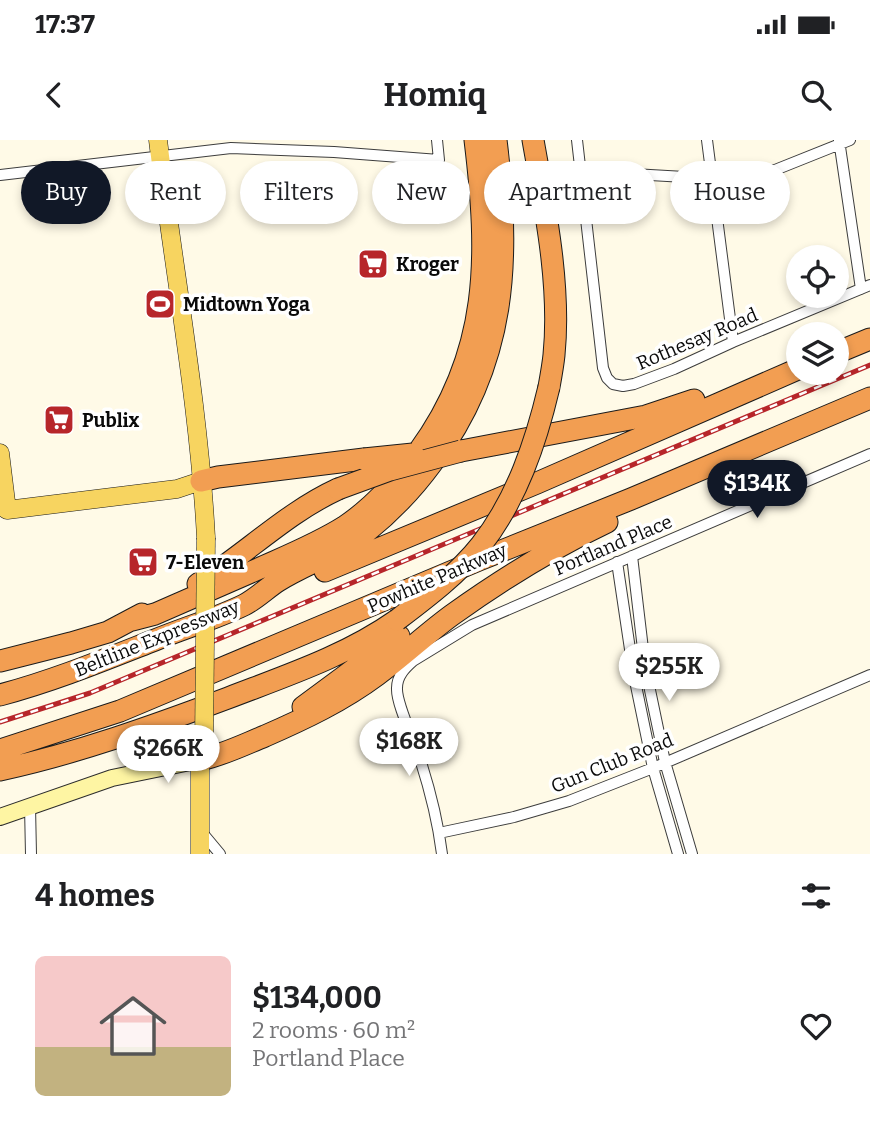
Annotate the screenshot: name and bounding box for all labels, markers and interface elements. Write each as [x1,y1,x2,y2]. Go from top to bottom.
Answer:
text: 17:37 [35,9,95,40]
icon: back [35,76,73,114]
text: Homiq [384,76,486,114]
icon: search [797,76,835,114]
chip: Buy [21,161,111,224]
chip: Rent [125,161,226,224]
chip: Filters [240,161,358,224]
chip: New [372,161,470,224]
chip: Apartment [484,161,656,224]
chip: House [670,161,790,224]
map controls [786,245,849,385]
button: locate [786,245,849,308]
supermarket icon: Kroger [356,247,390,281]
place label: Kroger [396,253,459,276]
sports icon: Midtown Yoga [143,287,177,321]
place label: Midtown Yoga [183,293,310,316]
street label: Rothesay Road [633,303,761,375]
button: layers [786,322,849,385]
supermarket icon: Publix [42,403,76,437]
place label: Publix [82,409,139,432]
pin: $134K [708,460,806,520]
text: $134K [723,469,791,497]
street label: Portland Place [550,510,676,580]
street label: Powhite Parkway [364,538,511,618]
supermarket icon: 7-Eleven [126,545,160,579]
place label: 7-Eleven [166,551,245,574]
street label: Beltline Expressway [71,594,244,682]
pin: $255K [620,644,718,703]
text: $255K [635,652,703,680]
pin: $168K [360,718,458,778]
pin: $266K [119,726,217,785]
text: $168K [375,727,443,755]
street label: Gun Club Road [548,728,676,798]
text: $266K [133,734,203,762]
icon: filters [797,877,835,915]
text: 4 homes [35,878,155,914]
text: $134,000 [252,980,382,1016]
icon: home [91,984,175,1068]
icon: heart [797,1007,835,1045]
text: 2 rooms · 60 m² [252,1016,415,1044]
text: Portland Place [252,1044,405,1072]

